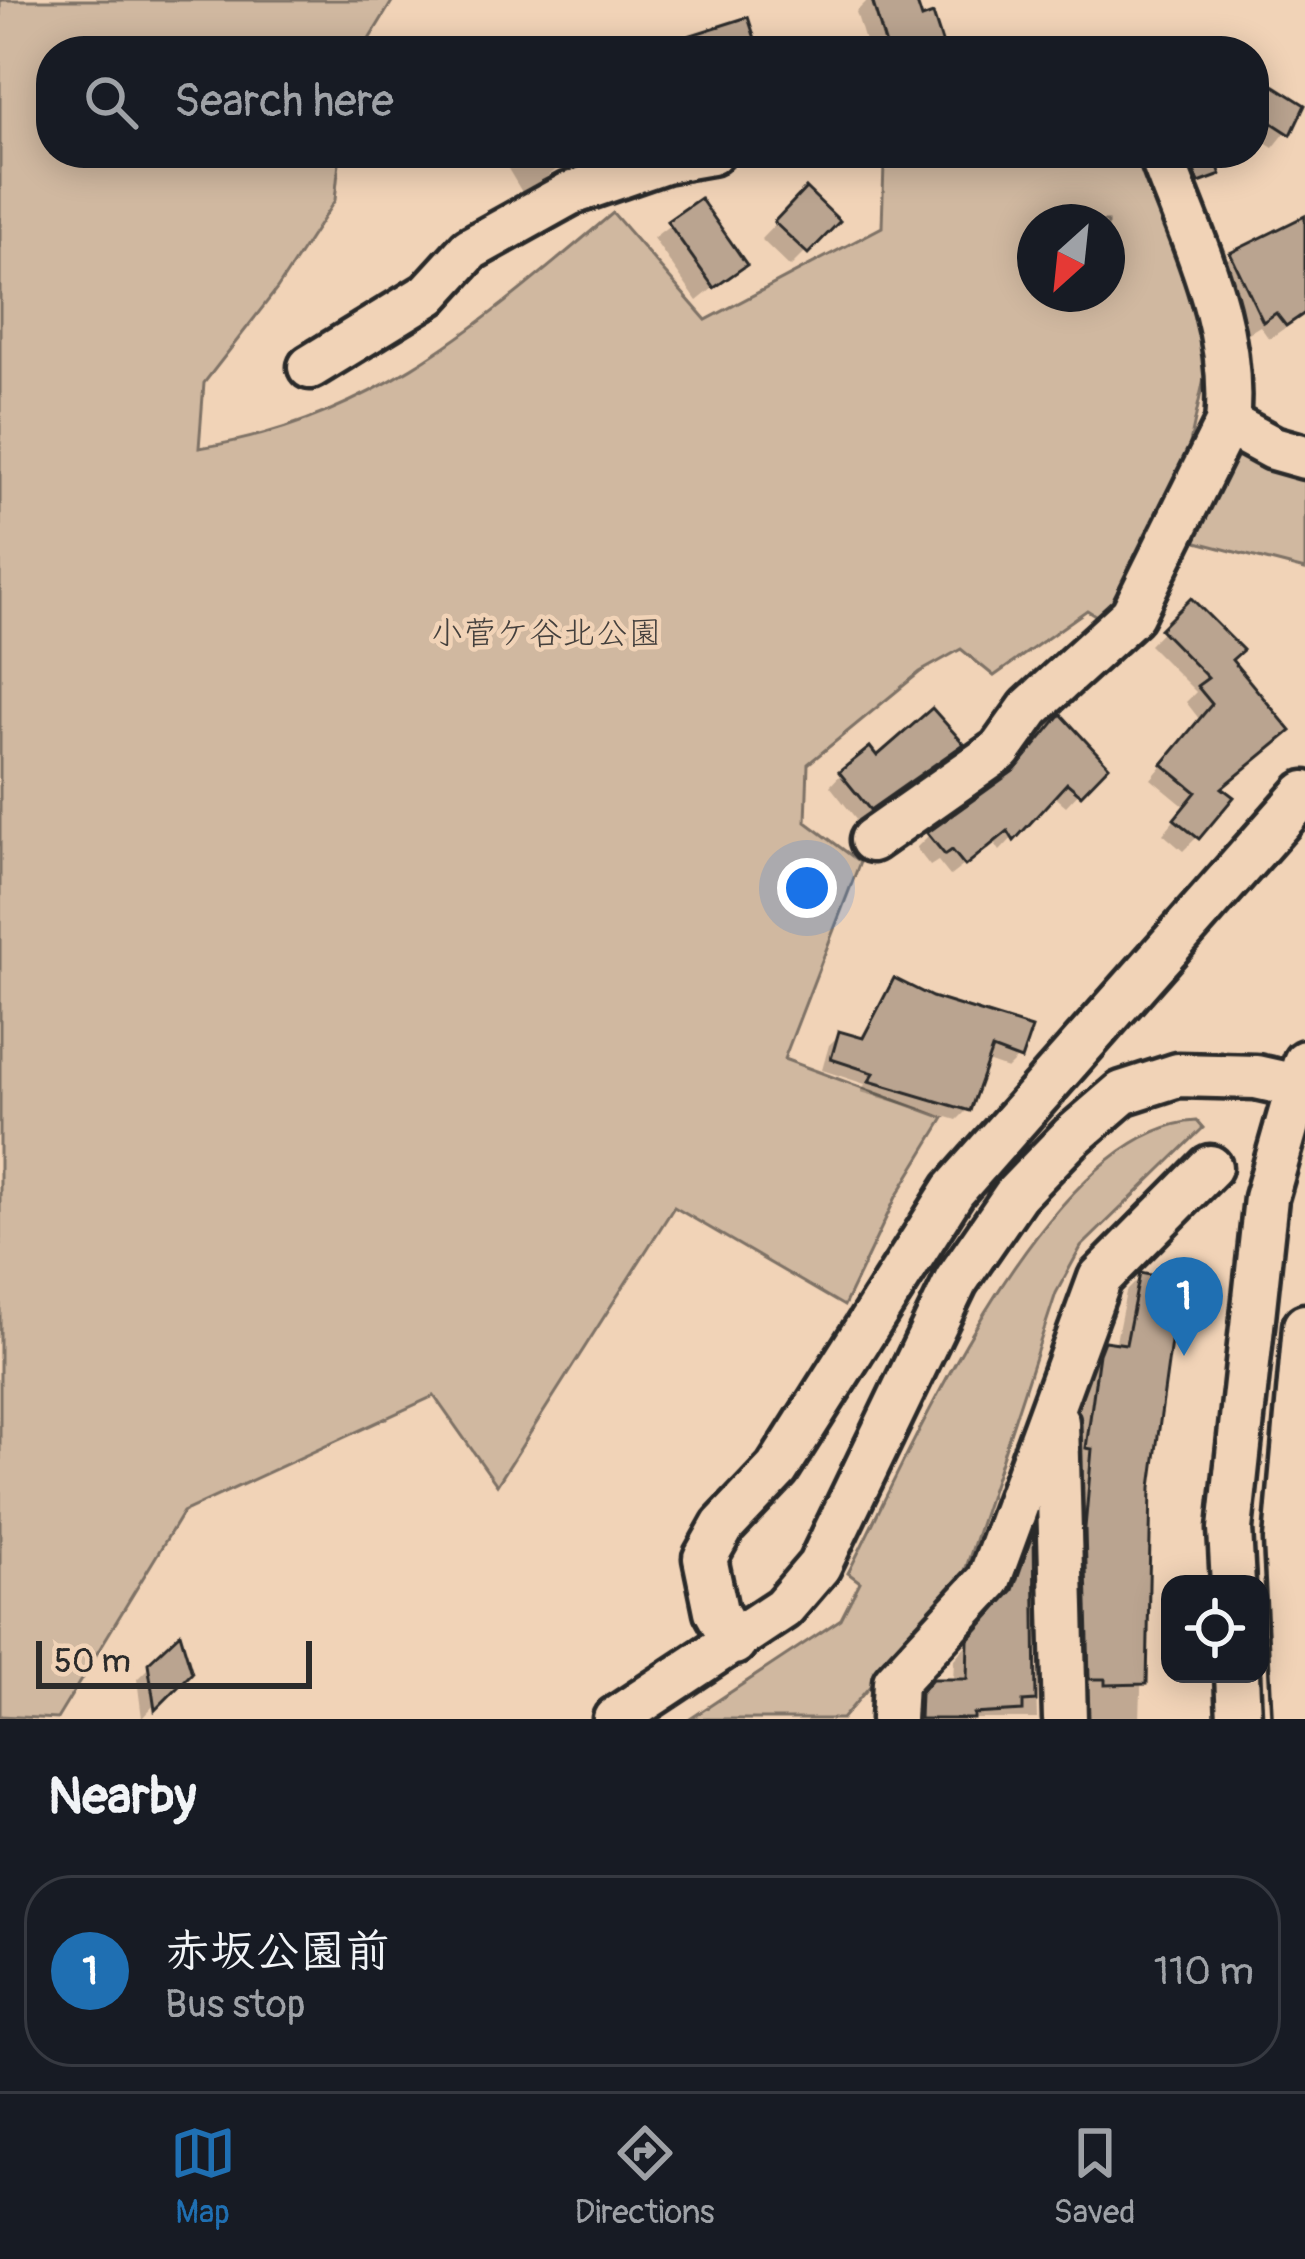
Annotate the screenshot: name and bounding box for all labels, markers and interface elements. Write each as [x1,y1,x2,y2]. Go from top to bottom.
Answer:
search box [36,36,1269,168]
icon: search [78,69,144,135]
text: Search here [174,74,394,130]
north arrow [1017,204,1125,312]
park label: 小菅ケ谷北公園 [431,613,662,654]
your location [777,858,837,918]
pin: 1 [1145,1257,1223,1356]
map controls [1161,1575,1269,1683]
button: locate [1161,1575,1269,1683]
scale bar [36,1635,312,1688]
text: 50 m [54,1641,131,1682]
text: Nearby [48,1765,196,1829]
text: 赤坂公園前 [165,1924,390,1980]
text: 1 [82,1947,98,1996]
text: 110 m [1154,1947,1254,1996]
text: Bus stop [165,1980,305,2029]
tab: Map [170,2120,236,2233]
tab: Directions [575,2120,715,2233]
tab: Saved [1054,2120,1135,2233]

